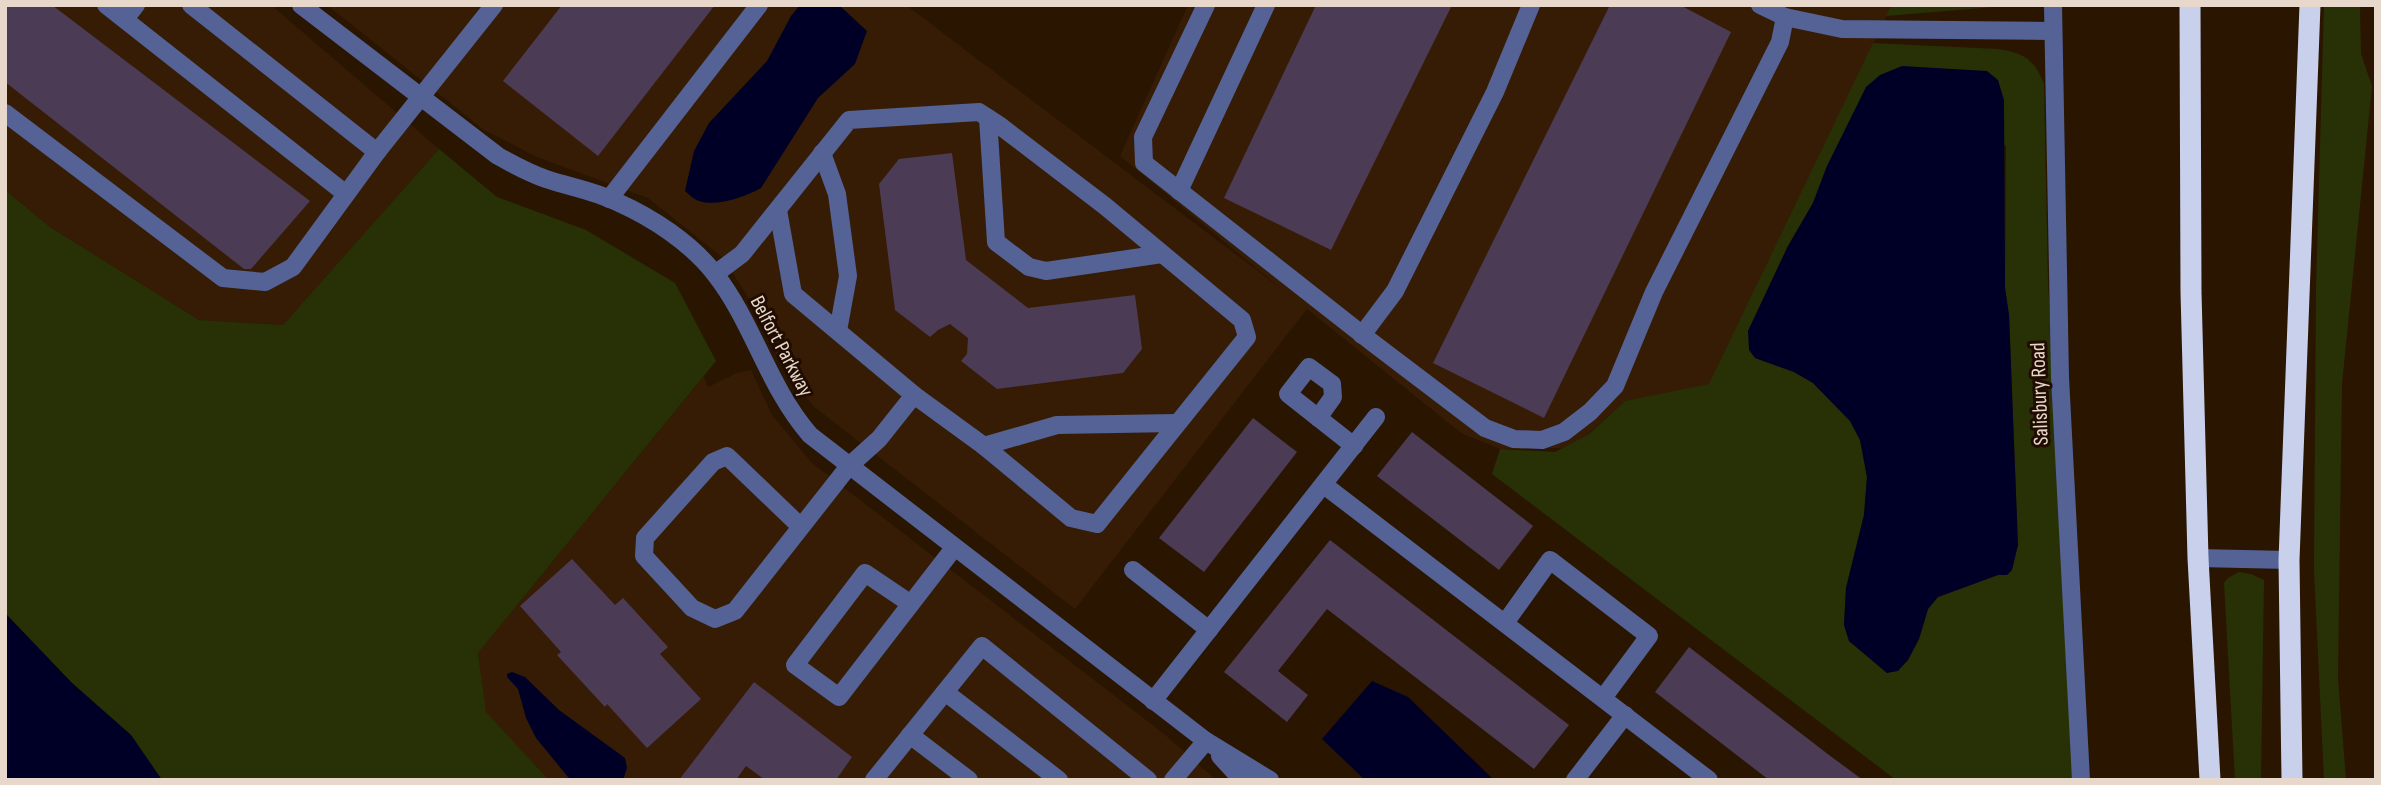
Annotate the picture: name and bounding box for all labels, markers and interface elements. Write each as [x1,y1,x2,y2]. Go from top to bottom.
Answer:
street label: Belfort Parkway [745,292,819,401]
street label: Salisbury Road [2025,342,2054,446]

